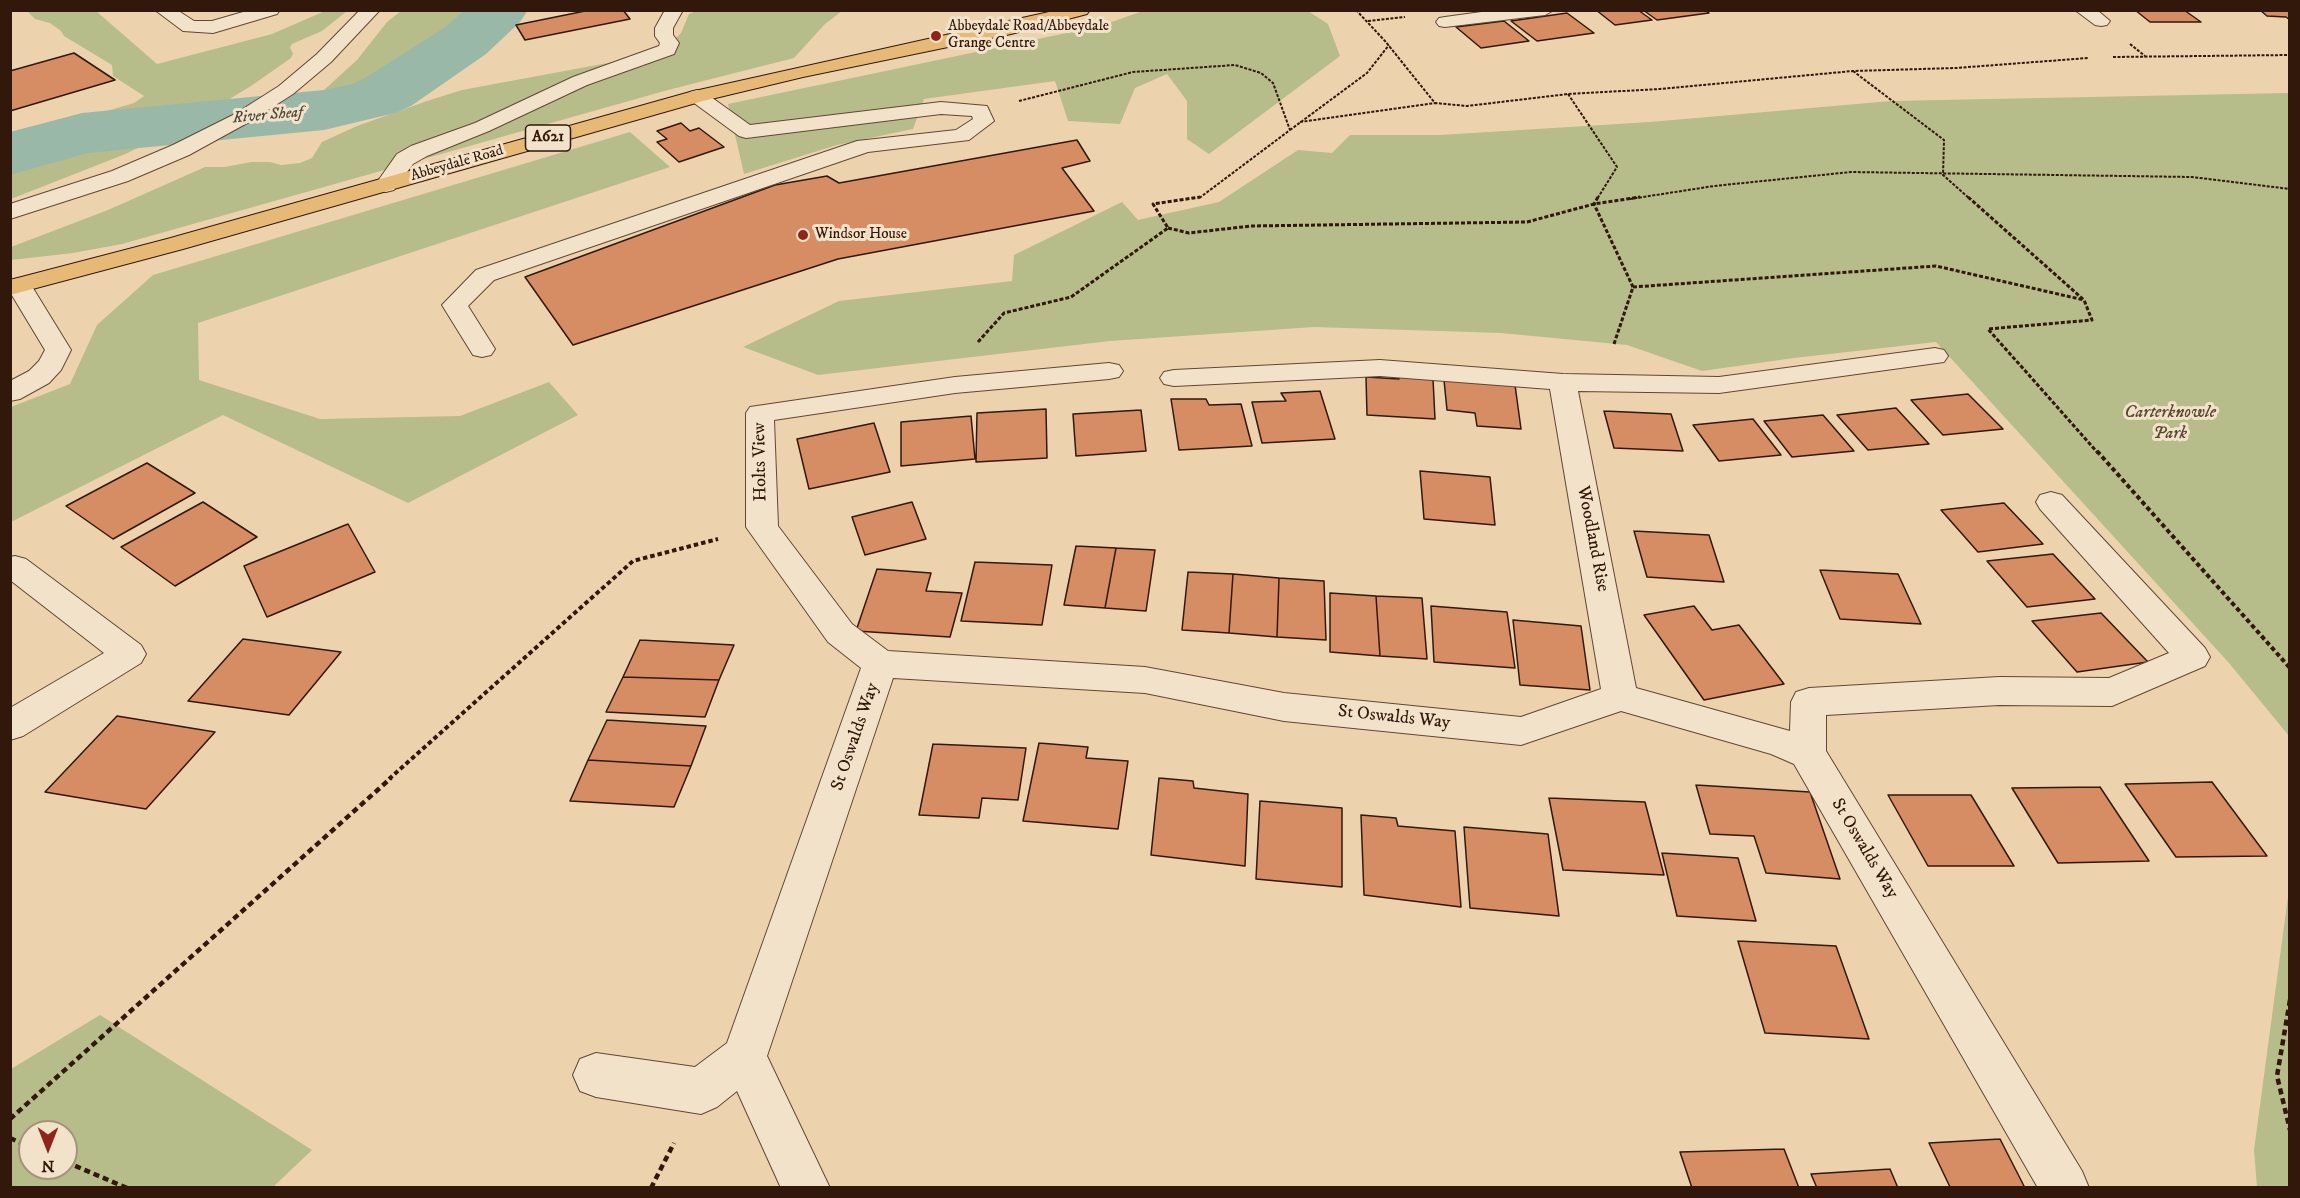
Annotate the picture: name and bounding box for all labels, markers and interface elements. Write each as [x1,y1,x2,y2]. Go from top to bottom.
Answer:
place label: Abbeydale Road/Abbeydale Grange Centre [948,18,1109,53]
marker: Abbeydale Road/Abbeydale Grange Centre [929,29,943,43]
water label: River Sheaf [232,103,304,129]
road number: A621 [526,125,570,151]
street label: Abbeydale Road [409,142,505,186]
place label: Windsor House [815,226,907,244]
marker: Windsor House [796,228,810,242]
park label: Carterknowle Park [2124,402,2216,444]
street label: Holts View [750,422,772,502]
street label: Woodland Rise [1571,484,1613,594]
street label: St Oswalds Way [827,680,885,794]
street label: St Oswalds Way [1337,701,1451,735]
street label: St Oswalds Way [1826,795,1902,903]
north arrow [18,1120,78,1180]
text: N [41,1156,55,1176]

